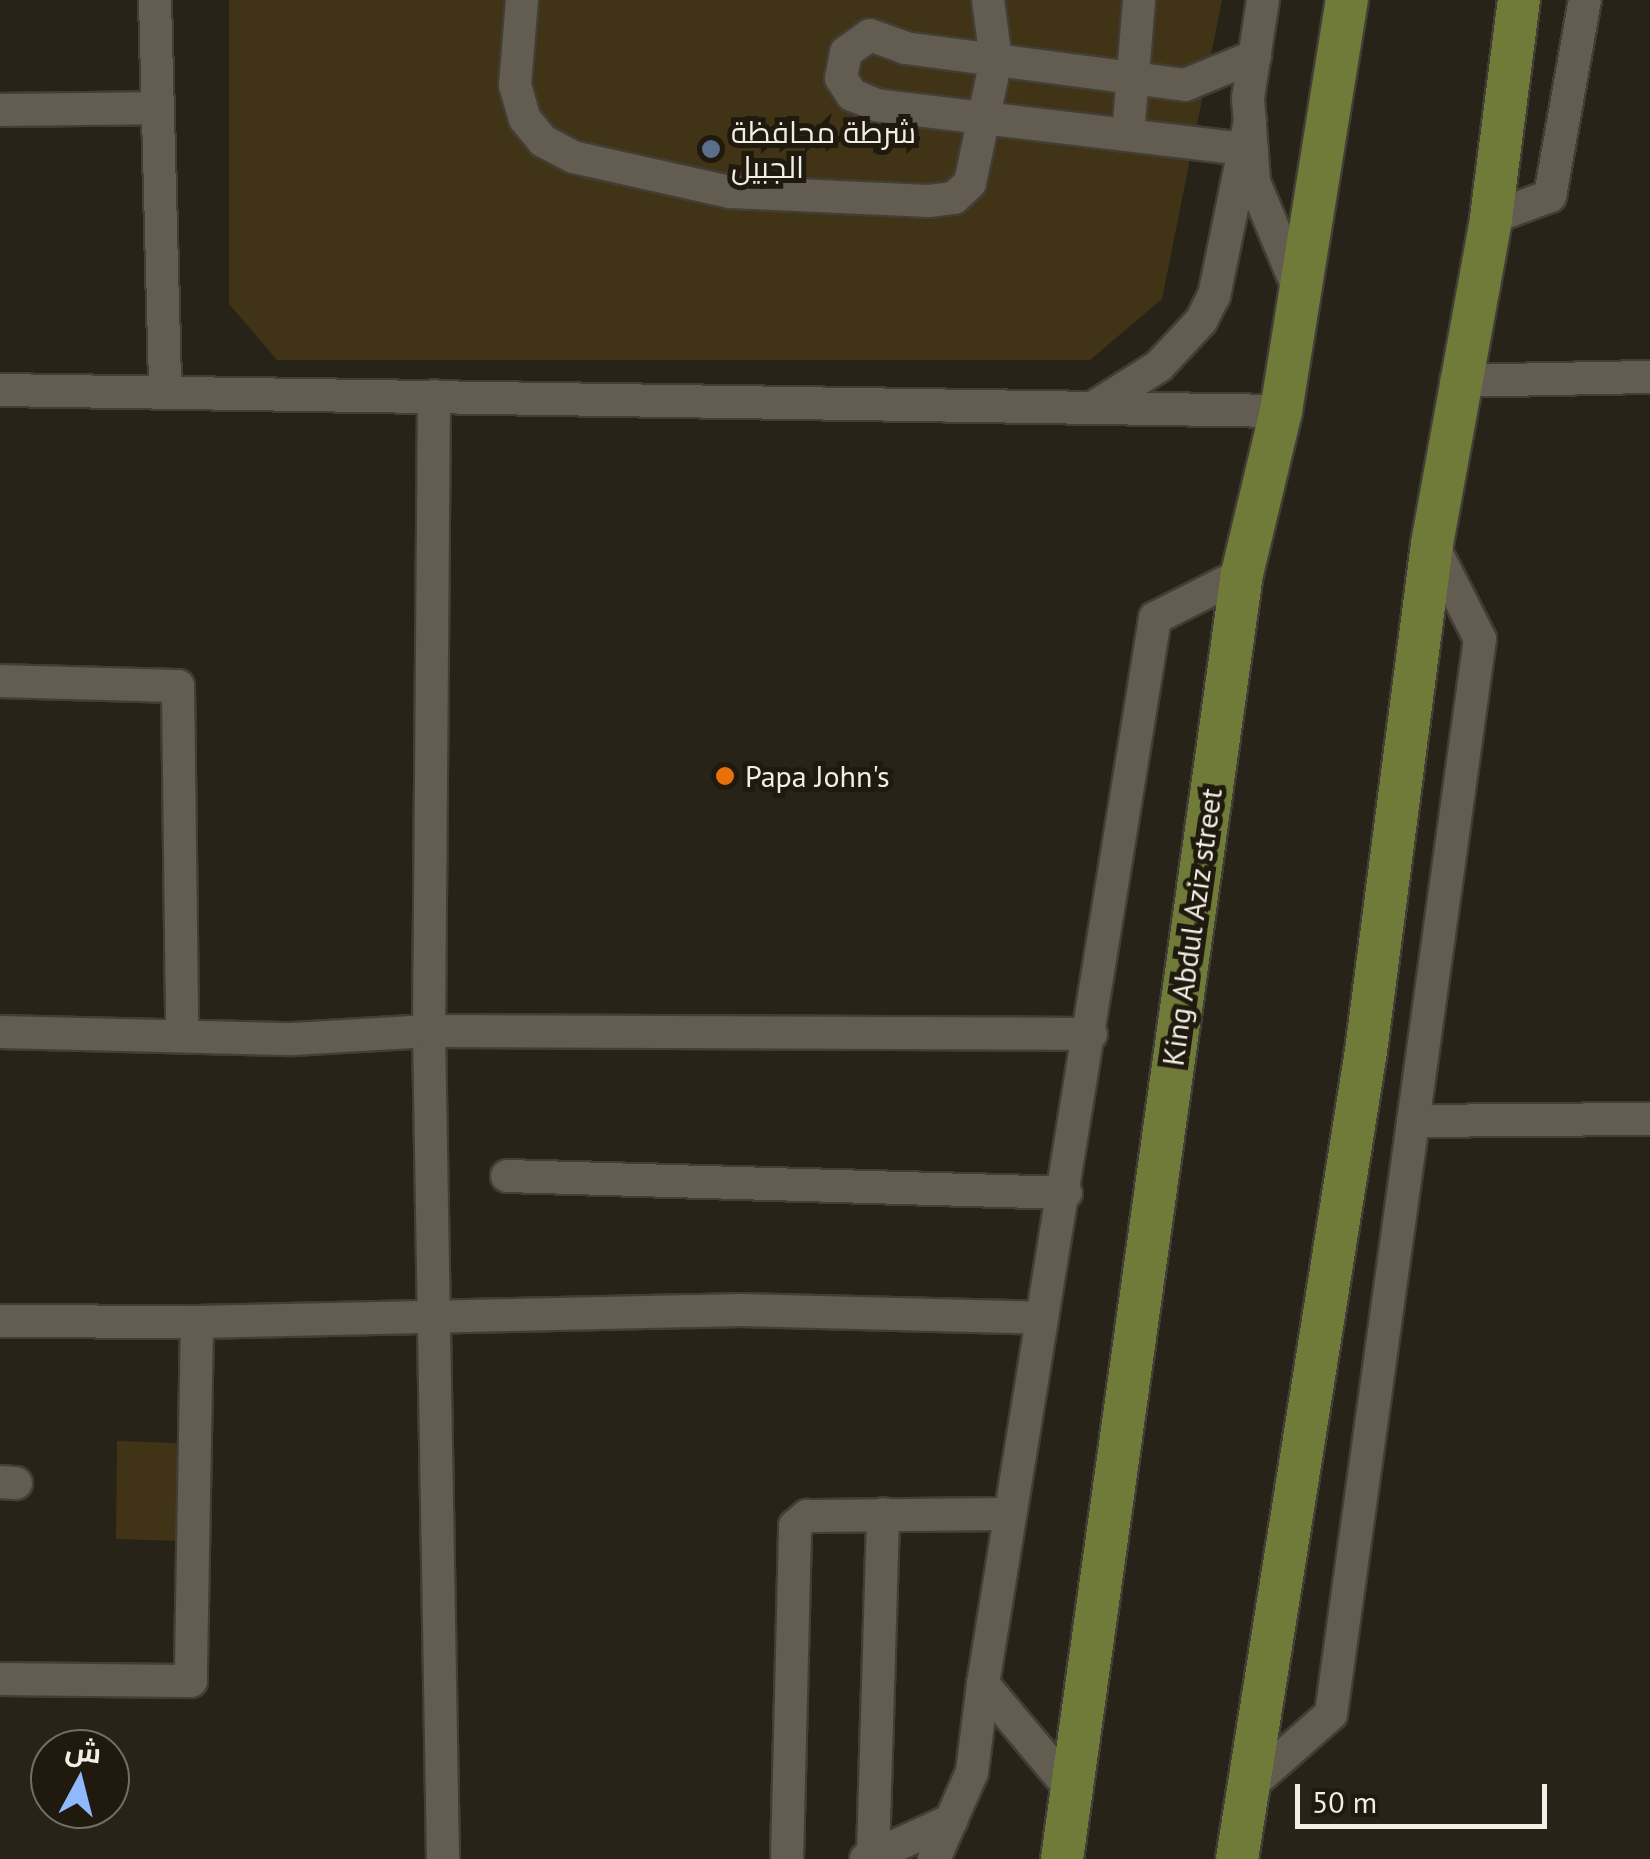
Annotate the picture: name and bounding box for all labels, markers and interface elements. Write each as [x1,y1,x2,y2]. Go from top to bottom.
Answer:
place label: شرطة محافظة الجبيل [731,114,916,184]
marker: شرطة محافظة الجبيل [700,138,722,160]
place label: Papa John's [745,758,890,794]
marker: Papa John's [714,765,736,787]
street label: King Abdul Aziz street [1154,784,1230,1070]
north arrow [30,1729,130,1829]
text: ش [63,1730,104,1771]
scale bar [1300,1764,1552,1826]
text: 50 m [1312,1782,1377,1821]

